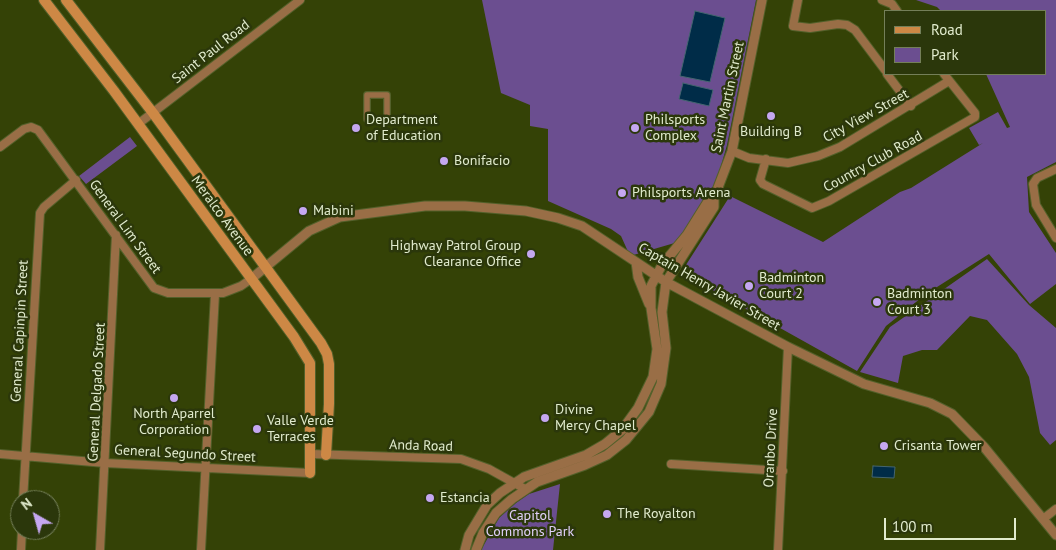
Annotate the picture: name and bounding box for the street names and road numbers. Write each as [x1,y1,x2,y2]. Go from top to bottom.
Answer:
street label: Saint Paul Road [169,17,253,87]
street label: Saint Martin Street [708,40,748,154]
street label: City View Street [820,86,912,146]
street label: Country Club Road [821,128,925,196]
street label: Meralco Avenue [187,173,257,259]
street label: General Lim Street [85,177,165,277]
street label: Captain Henry Javier Street [635,239,783,335]
street label: General Capinpin Street [8,260,32,402]
street label: General Delgado Street [85,322,109,462]
street label: Oranbo Drive [761,408,781,488]
street label: Anda Road [389,436,453,456]
street label: General Segundo Street [114,442,256,466]

